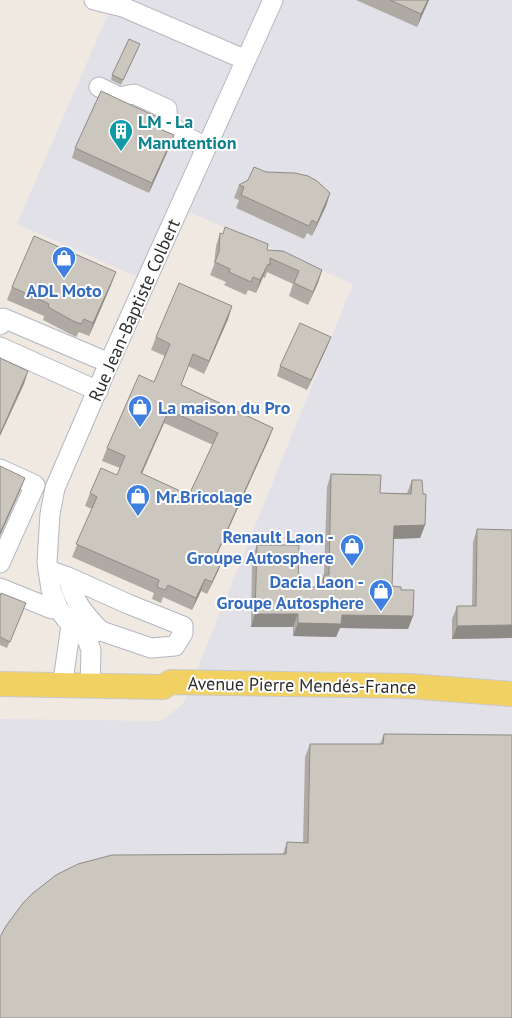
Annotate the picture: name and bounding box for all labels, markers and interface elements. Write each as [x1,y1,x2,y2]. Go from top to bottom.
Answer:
place label: LM - La Manutention [138,110,237,154]
building icon: LM - La Manutention [108,118,134,152]
street label: Rue Jean-Baptiste Colbert [83,215,185,405]
shop icon: ADL Moto [51,245,77,279]
place label: ADL Moto [26,279,102,302]
shop icon: La maison du Pro [127,394,153,428]
place label: La maison du Pro [158,396,291,419]
shop icon: Mr.Bricolage [125,483,151,517]
place label: Mr.Bricolage [156,485,252,508]
place label: Renault Laon - Groupe Autosphere [187,525,334,569]
shop icon: Renault Laon - Groupe Autosphere [339,533,365,567]
place label: Dacia Laon - Groupe Autosphere [217,570,364,614]
shop icon: Dacia Laon - Groupe Autosphere [368,578,394,612]
street label: Avenue Pierre Mendés-France [188,672,416,698]

